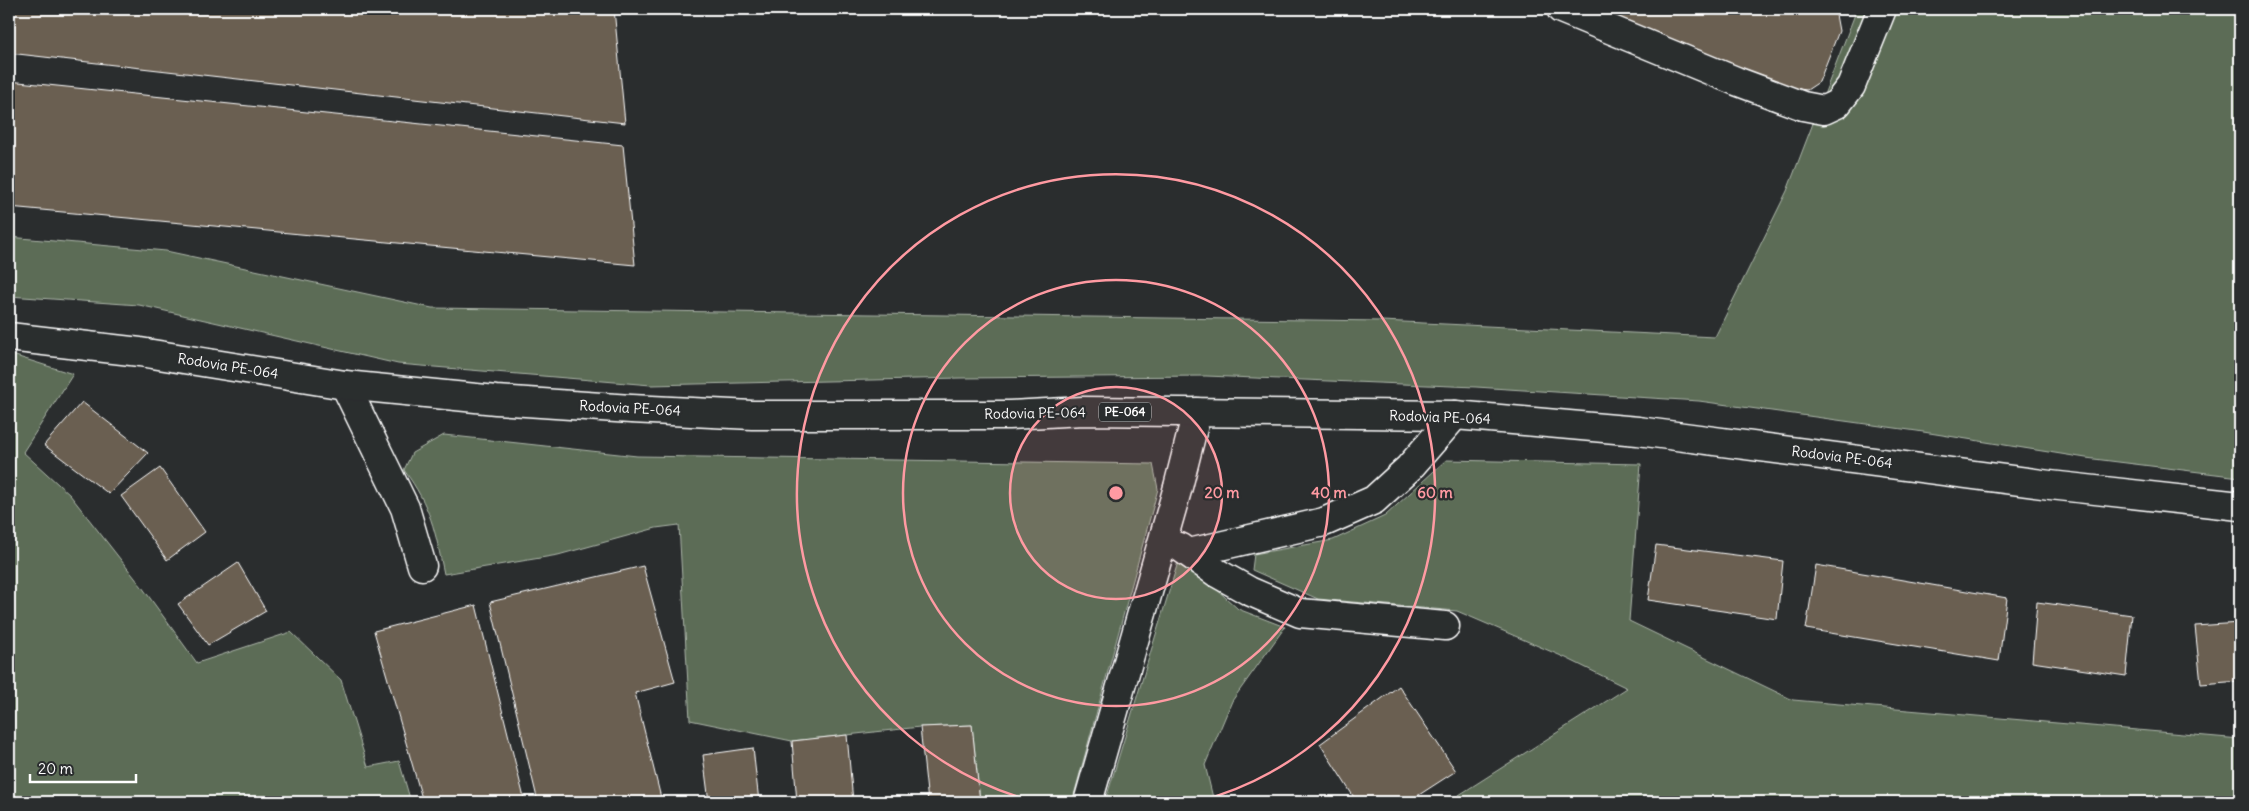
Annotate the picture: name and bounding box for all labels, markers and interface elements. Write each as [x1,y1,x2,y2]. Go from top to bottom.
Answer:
street label: Rodovia PE-064 [176,349,280,383]
street label: Rodovia PE-064 [579,396,681,420]
road number: PE-064 [1099,402,1151,422]
street label: Rodovia PE-064 [984,403,1086,423]
street label: Rodovia PE-064 [1389,406,1491,428]
street label: Rodovia PE-064 [1790,442,1894,472]
text: 20 m [1205,483,1239,502]
text: 40 m [1311,483,1347,502]
text: 60 m [1417,483,1453,502]
centre of rings [1107,484,1125,502]
scale bar [30,751,136,783]
text: 20 m [38,759,73,778]

